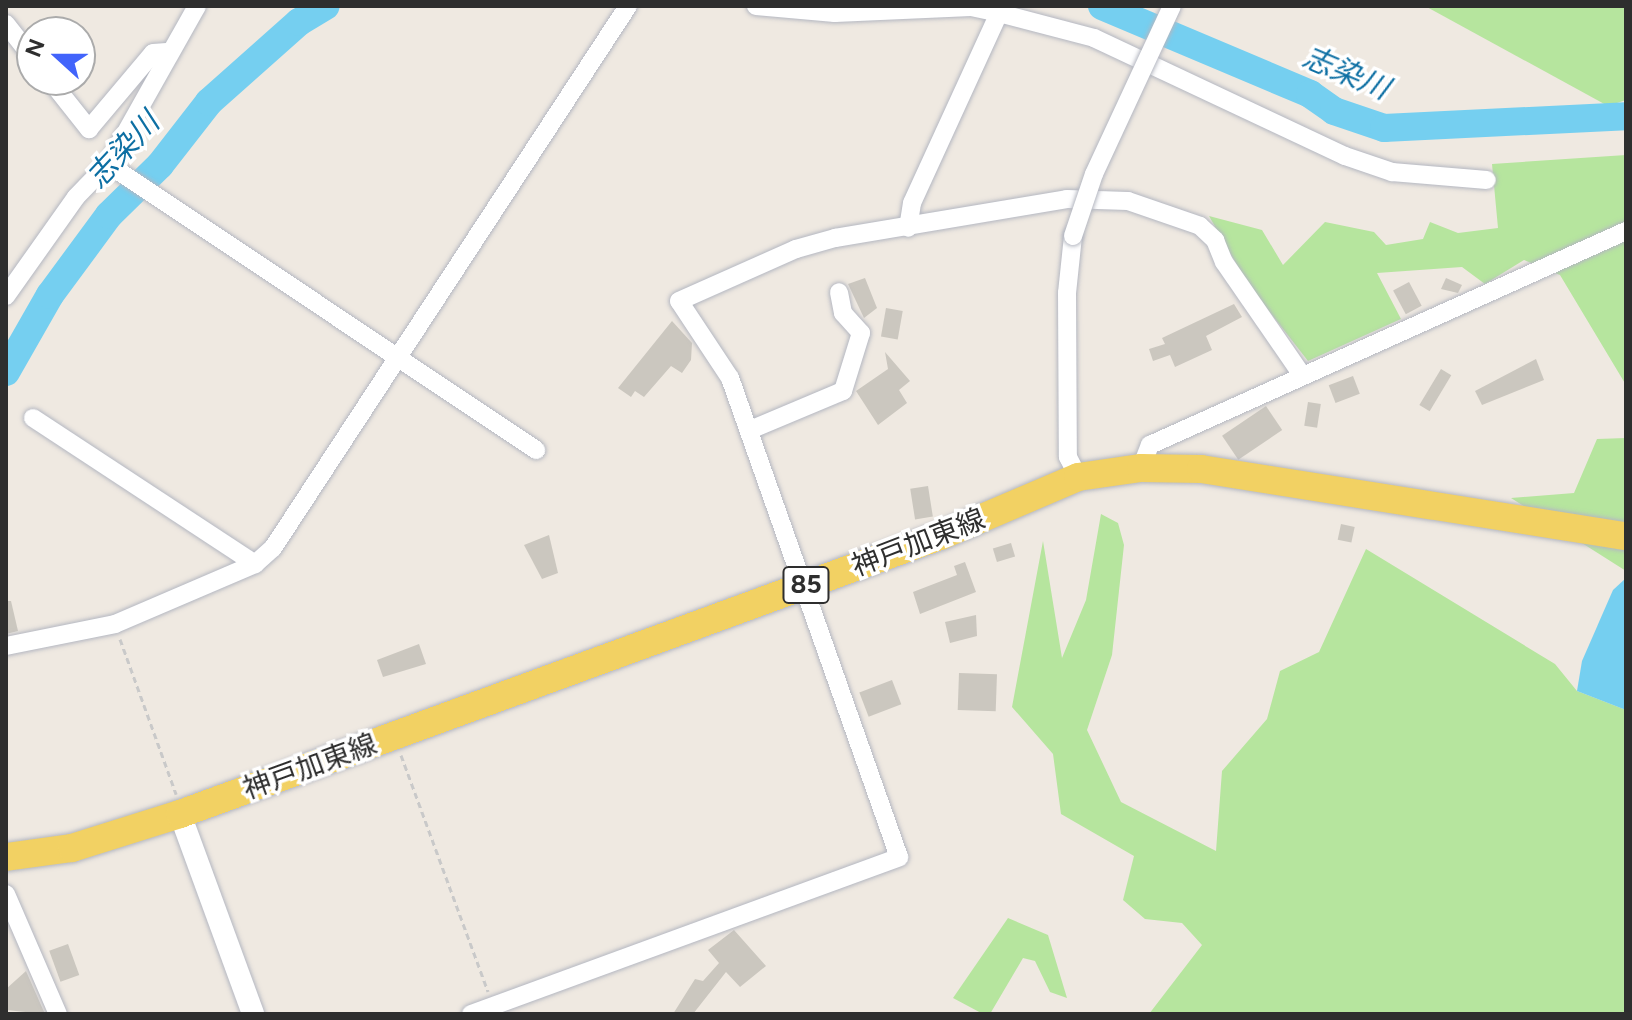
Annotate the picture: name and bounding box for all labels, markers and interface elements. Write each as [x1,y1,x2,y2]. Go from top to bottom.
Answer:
north arrow [16,16,96,96]
text: N [19,35,51,61]
water label: 志染川 [1298,39,1394,107]
water label: 志染川 [79,105,167,195]
street label: 神戸加東線 [847,501,989,583]
road number: 85 [782,563,830,607]
street label: 神戸加東線 [238,726,382,806]

